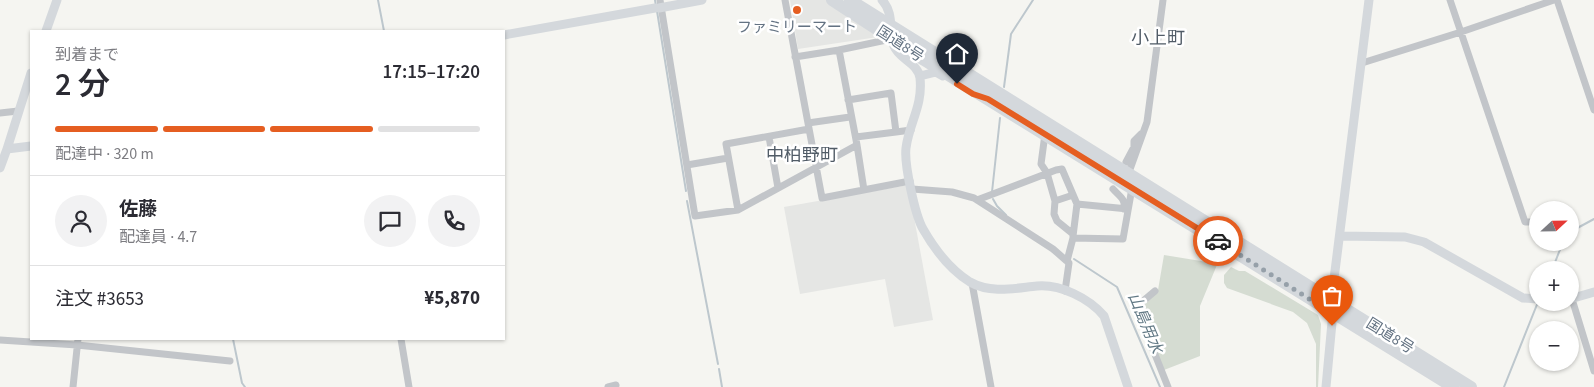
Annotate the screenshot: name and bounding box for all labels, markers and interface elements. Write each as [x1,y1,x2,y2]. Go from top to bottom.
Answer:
marker: ファミリーマート [791,4,803,16]
place label: ファミリーマート [737,17,857,38]
street label: 国道8号 [872,21,928,67]
district label: 小上町 [1131,26,1185,51]
pin [936,33,978,84]
icon: home [943,40,971,68]
text: 到着まで [55,44,119,66]
text: 17:15–17:20 [382,59,480,86]
text: 2 分 [55,62,110,108]
text: 配達中 · 320 m [55,143,154,165]
district label: 中柏野町 [766,143,838,168]
button: person [55,195,107,247]
button: chat [364,195,416,247]
button: phone [428,195,480,247]
text: 佐藤 [119,196,157,223]
north arrow [1529,201,1579,251]
map controls [1529,201,1579,371]
courier [1193,216,1243,266]
text: 配達員 · 4.7 [119,226,197,248]
icon: car [1204,227,1232,255]
button: + [1529,261,1579,311]
pin [1311,275,1353,326]
icon: bag [1318,282,1346,310]
text: ¥5,870 [424,285,480,312]
text: 注文 #3653 [55,286,144,313]
water label: 山島用水 [1122,289,1168,359]
street label: 国道8号 [1362,313,1418,359]
button: − [1529,321,1579,371]

